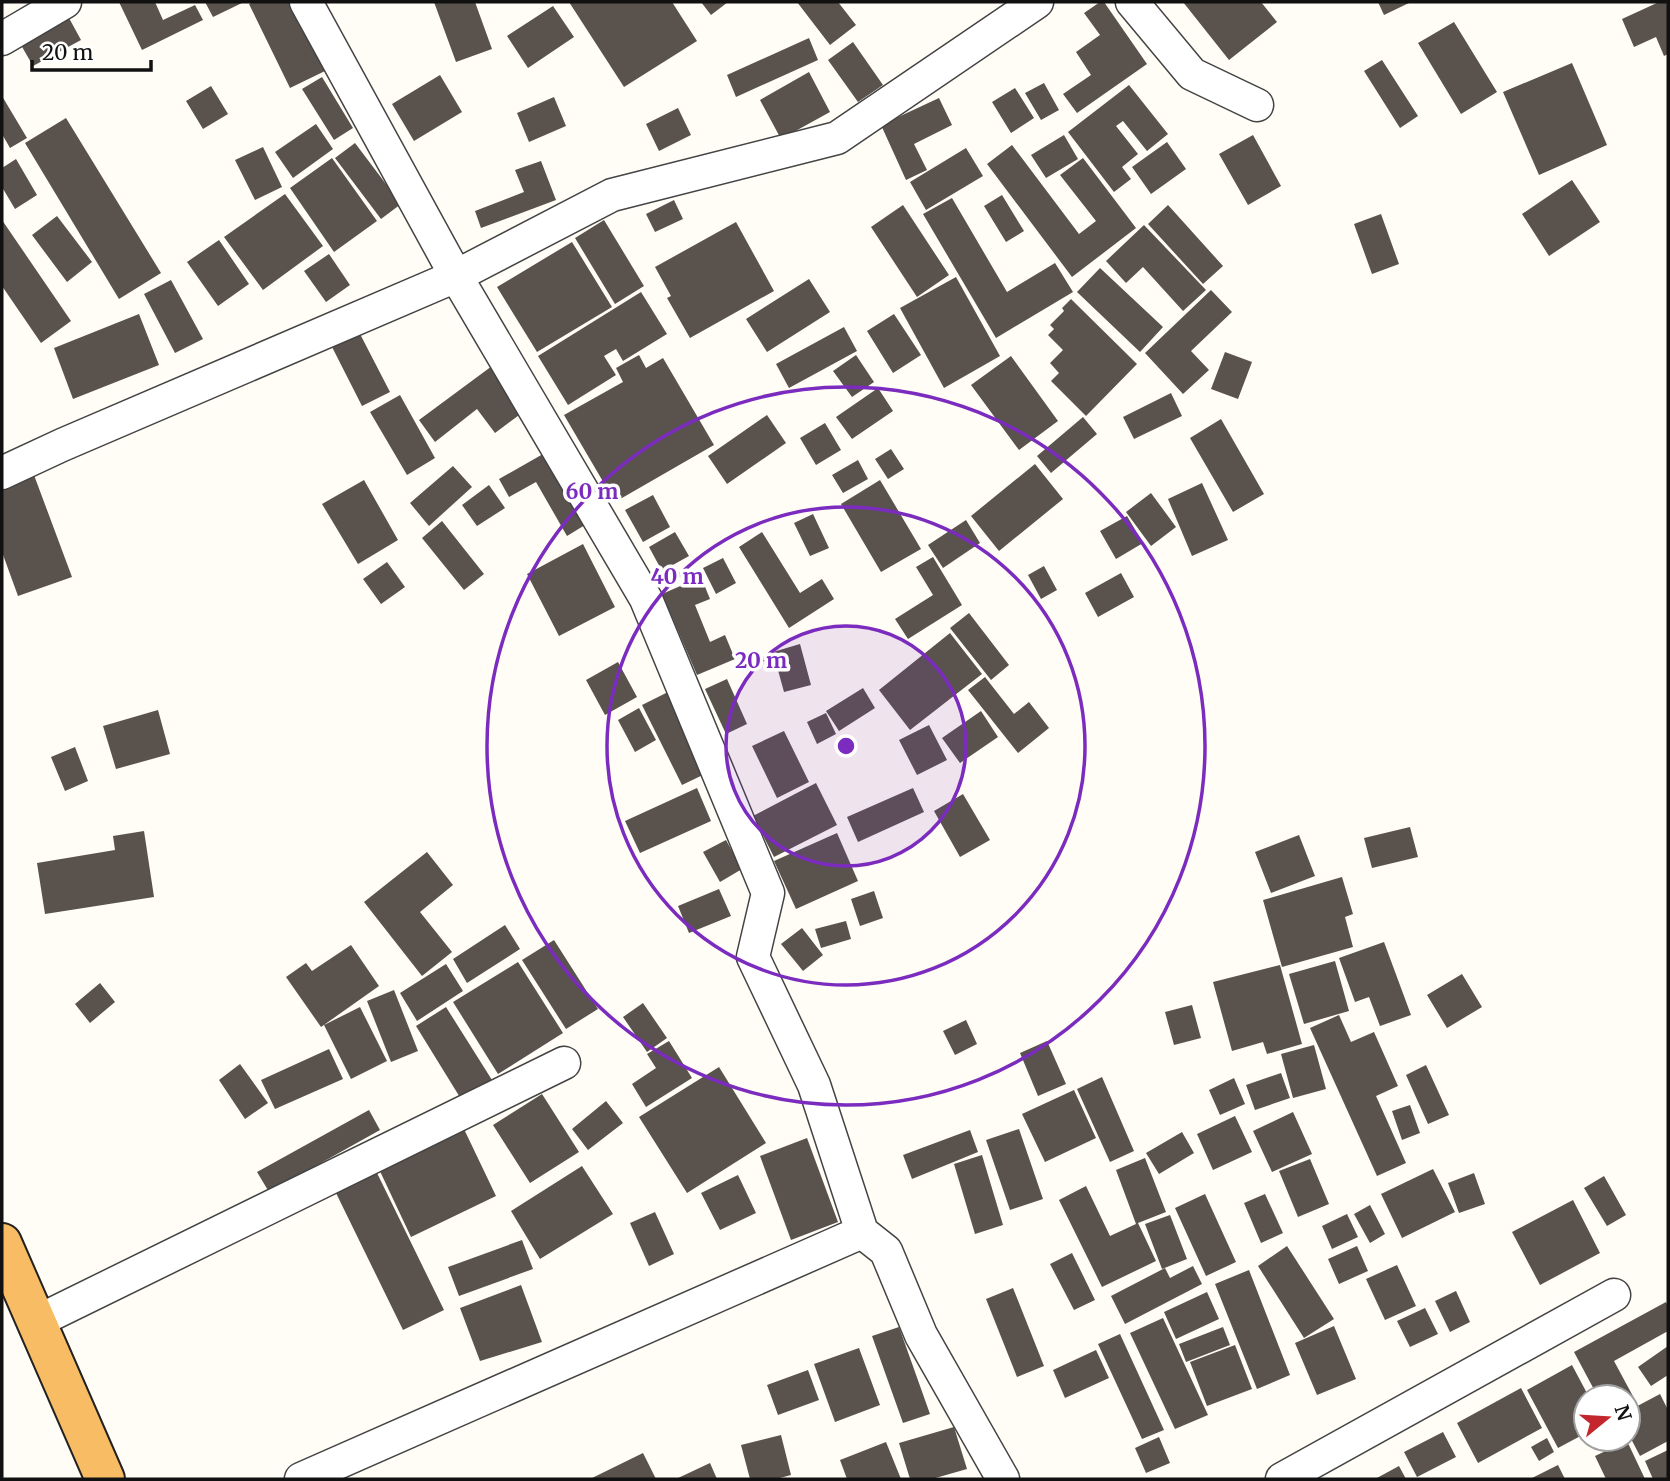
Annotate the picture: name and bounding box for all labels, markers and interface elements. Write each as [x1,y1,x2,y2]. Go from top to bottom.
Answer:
scale bar [32,28,150,72]
text: 20 m [42,39,94,66]
text: 60 m [566,478,618,505]
text: 40 m [650,563,704,590]
text: 20 m [735,647,787,674]
centre of rings [834,734,858,758]
north arrow [1572,1383,1642,1453]
text: N [1609,1402,1637,1424]

